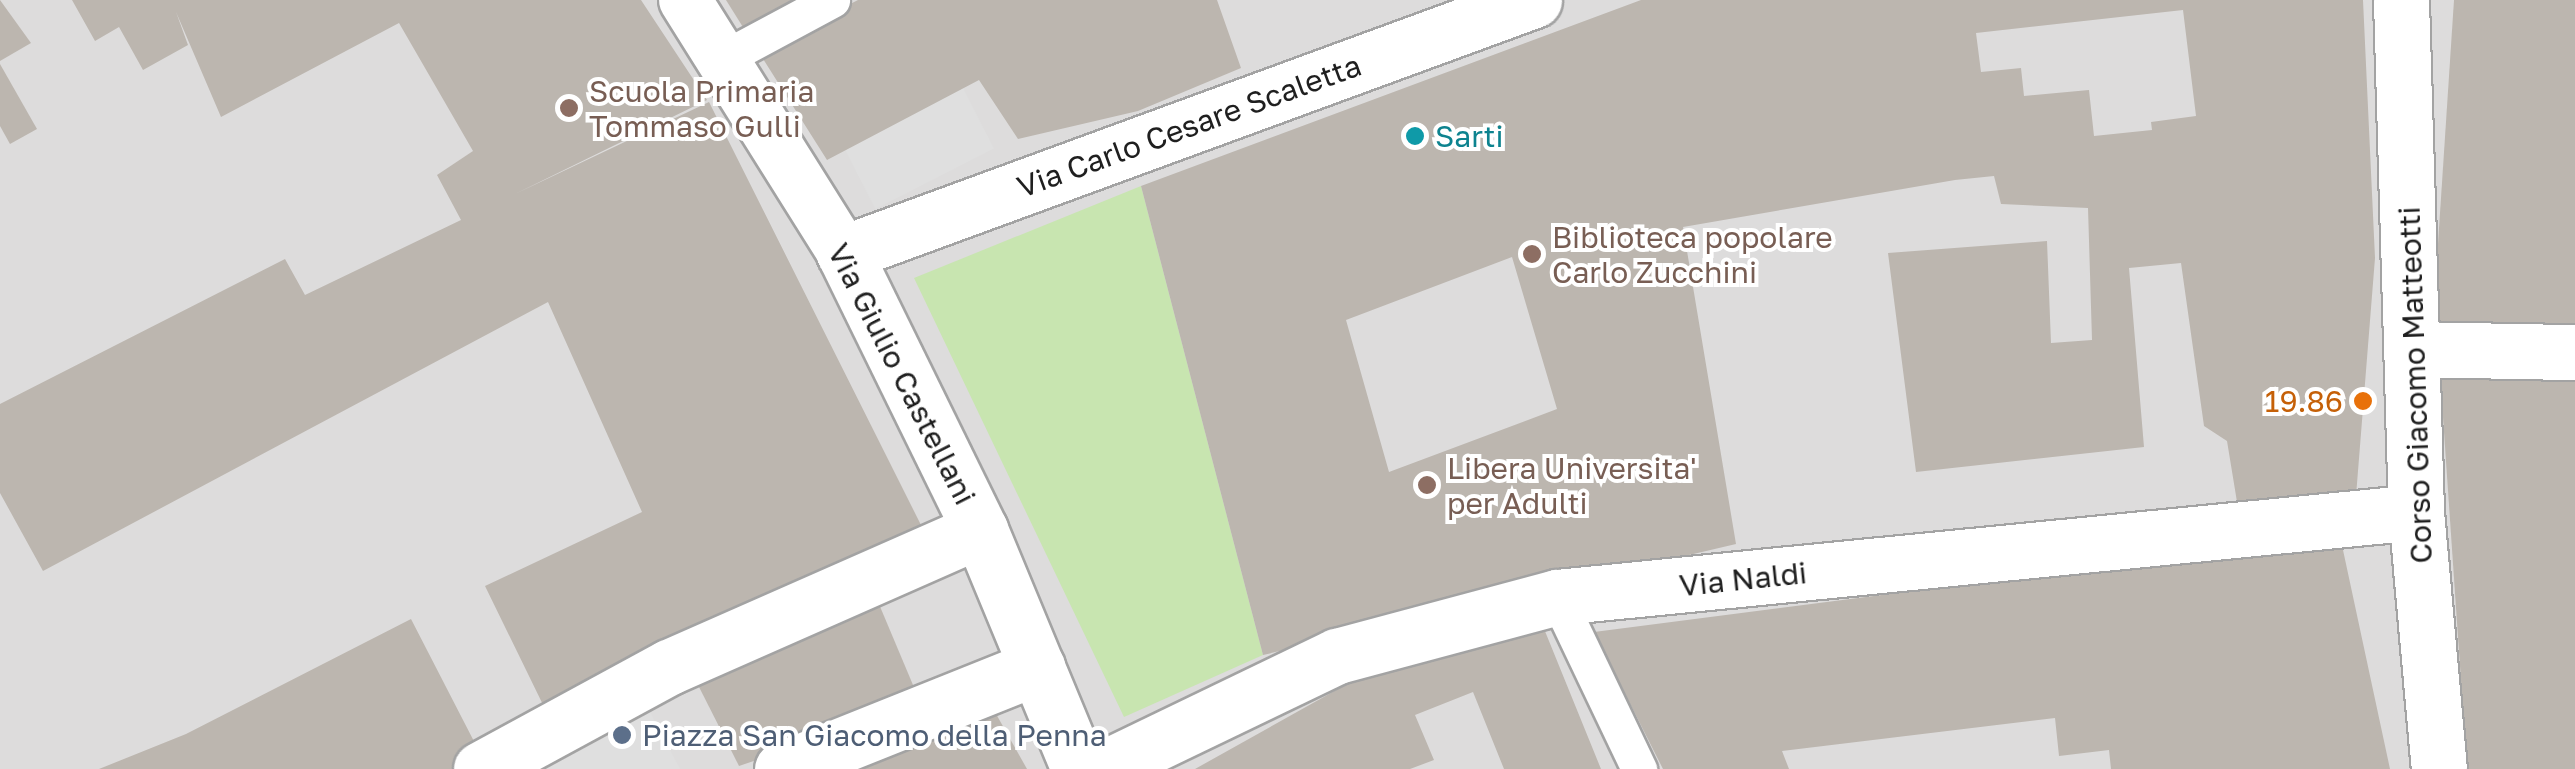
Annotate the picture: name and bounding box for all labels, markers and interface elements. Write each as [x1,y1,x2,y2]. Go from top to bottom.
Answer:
street label: Via Carlo Cesare Scaletta [1012,47,1366,205]
place label: Scuola Primaria Tommaso Gulli [589,73,814,144]
marker: Scuola Primaria Tommaso Gulli [558,97,580,119]
place label: Sarti [1435,118,1503,154]
marker: Sarti [1404,125,1426,147]
street label: Corso Giacomo Matteotti [2391,206,2439,564]
place label: Biblioteca popolare Carlo Zucchini [1552,219,1833,290]
street label: Via Giulio Castellani [821,237,983,511]
marker: Biblioteca popolare Carlo Zucchini [1521,243,1543,265]
place label: 19.86 [2265,383,2343,419]
marker: 19.86 [2352,390,2374,412]
place label: Libera Universita' per Adulti [1447,450,1697,520]
marker: Libera Universita' per Adulti [1416,474,1438,496]
street label: Via Naldi [1677,554,1809,604]
place label: Piazza San Giacomo della Penna [642,717,1107,753]
marker: Piazza San Giacomo della Penna [611,724,633,746]

